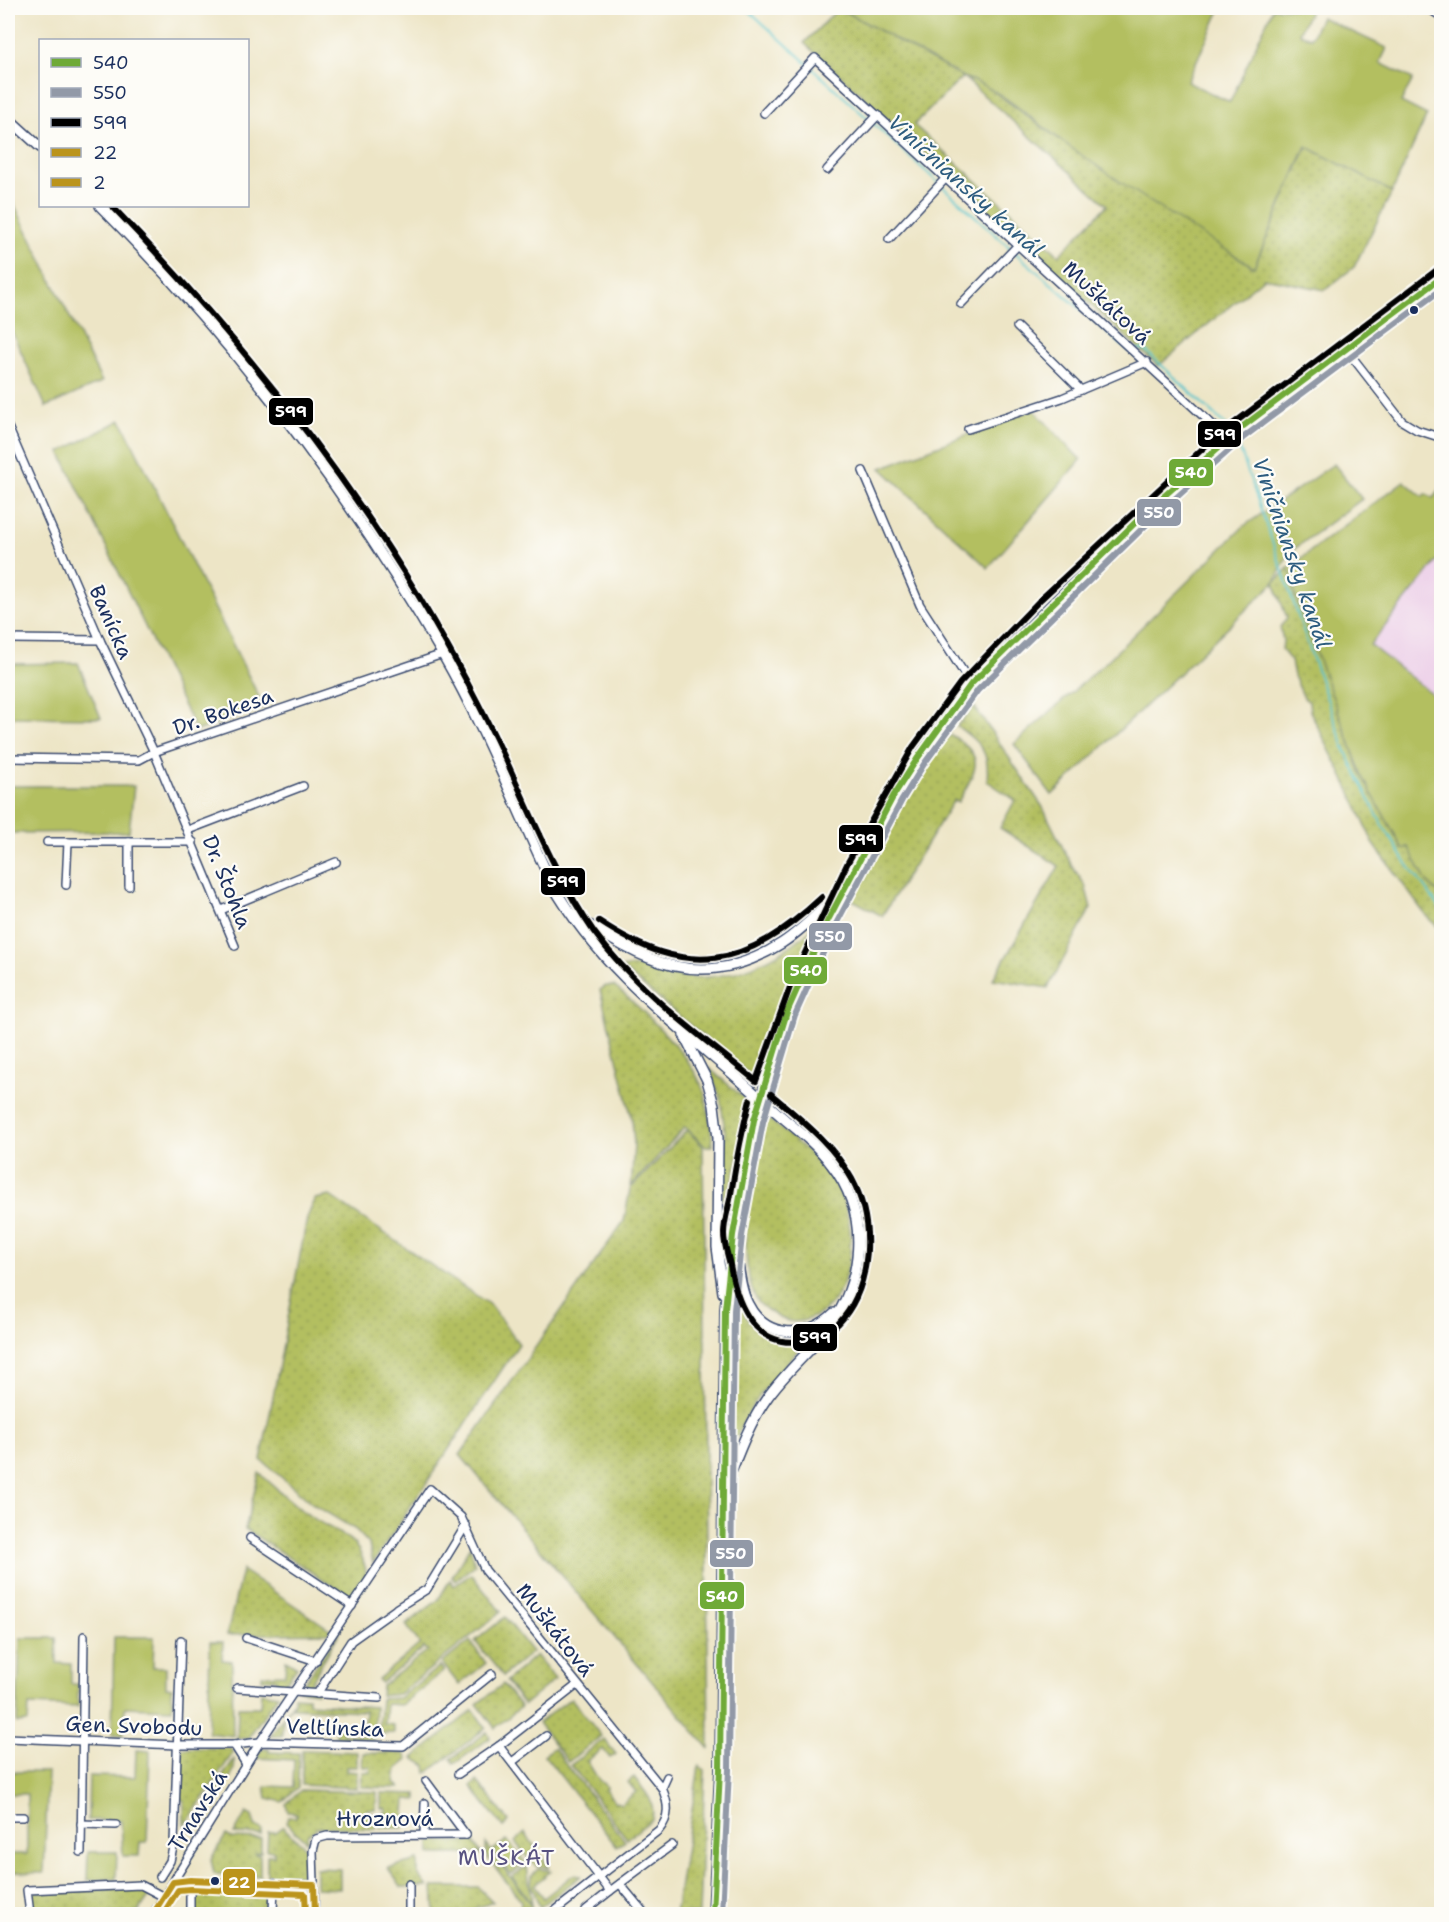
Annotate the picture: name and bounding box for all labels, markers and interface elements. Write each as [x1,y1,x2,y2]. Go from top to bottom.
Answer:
legend [39,39,249,207]
text: 540 [93,51,129,75]
text: 550 [93,81,127,105]
water label: Viničniansky kanál [882,108,1050,264]
text: 599 [93,111,128,135]
text: 22 [93,141,117,165]
text: 2 [93,171,106,195]
street label: Muškátová [1057,255,1157,351]
unlabelled marker [1408,304,1420,316]
line badge: 599 [268,397,314,426]
text: 599 [275,401,307,422]
line badge: 599 [1197,420,1242,448]
text: 599 [1204,424,1236,445]
water label: Viničniansky kanál [1246,453,1338,653]
line badge: 540 [1168,458,1214,487]
text: 540 [1175,462,1207,483]
line badge: 550 [1136,498,1182,527]
text: 550 [1143,502,1175,523]
street label: Banícka [82,581,140,663]
street label: Dr. Bokesa [169,682,277,742]
line badge: 599 [838,824,884,853]
text: 599 [845,829,877,850]
street label: Dr. Štohla [196,831,259,933]
line badge: 599 [540,867,586,896]
text: 599 [547,871,579,892]
line badge: 550 [808,922,853,951]
text: 550 [814,926,846,947]
line badge: 540 [783,956,828,985]
text: 540 [790,960,822,981]
line badge: 599 [792,1323,838,1352]
text: 599 [799,1327,831,1348]
line badge: 550 [709,1539,754,1568]
text: 550 [715,1543,747,1564]
street label: Muškátová [510,1578,600,1682]
line badge: 540 [699,1581,745,1610]
text: 540 [706,1586,738,1607]
street label: Gen. Svobodu [65,1710,203,1742]
street label: Veltlínska [285,1712,385,1744]
street label: Trnavská [162,1765,234,1857]
street label: Hroznová [336,1805,434,1833]
district label: MUŠKÁT [458,1843,556,1872]
line badge: 22 [222,1868,256,1896]
text: 22 [228,1872,250,1893]
unlabelled marker [209,1875,221,1887]

